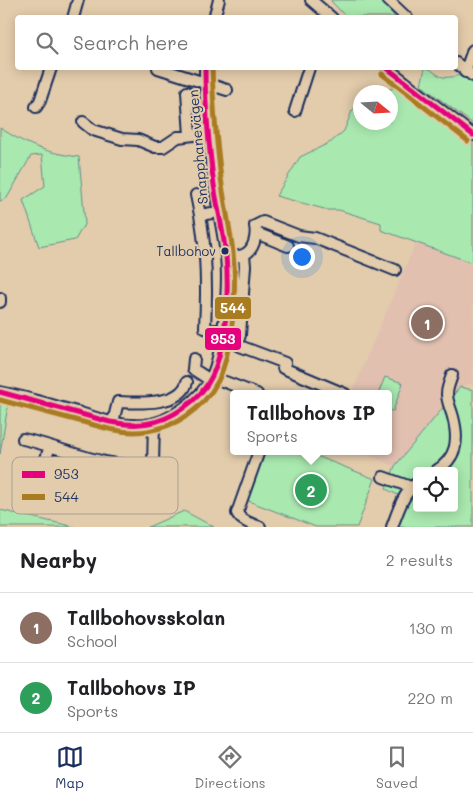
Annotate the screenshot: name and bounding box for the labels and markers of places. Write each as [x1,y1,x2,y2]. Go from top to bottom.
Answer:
place label: Tallbohov [156,242,216,259]
marker: Tallbohov [220,246,230,256]
pin: 1 [411,304,443,342]
pin: 2 [295,471,327,509]

